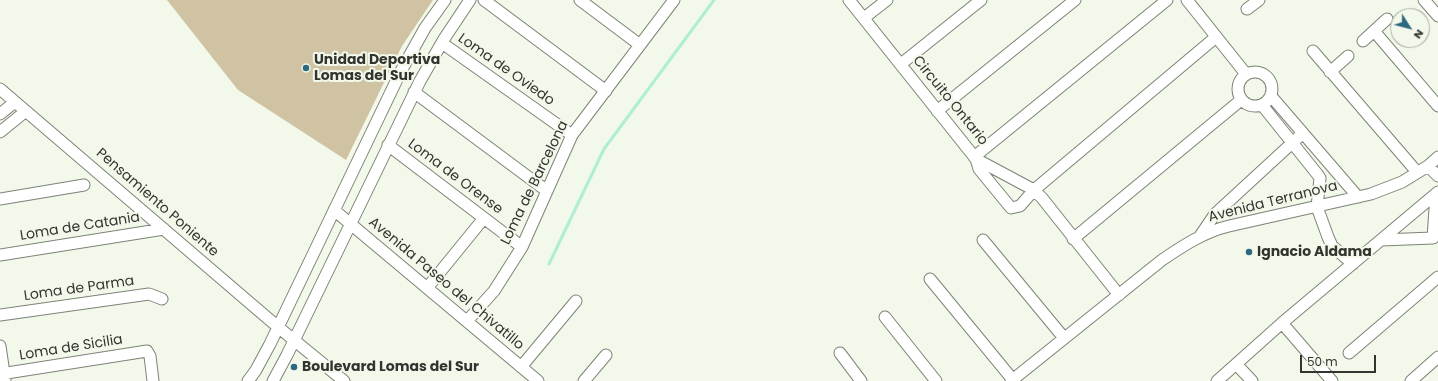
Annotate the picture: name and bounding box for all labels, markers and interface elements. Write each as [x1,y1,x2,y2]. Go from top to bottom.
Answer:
north arrow [1390,8,1430,48]
text: N [1410,26,1428,43]
street label: Loma de Oviedo [455,30,557,110]
place label: Unidad Deportiva Lomas del Sur [314,52,440,84]
street label: Circuito Ontario [909,53,991,149]
marker: Unidad Deportiva Lomas del Sur [301,63,311,73]
street label: Loma de Barcelona [498,118,572,248]
street label: Loma de Orense [404,136,506,218]
street label: Pensamiento Poniente [92,145,222,261]
street label: Avenida Terranova [1207,178,1339,226]
street label: Loma de Catania [19,209,141,245]
street label: Avenida Paseo del Chivatillo [365,214,527,354]
place label: Ignacio Aldama [1257,244,1372,260]
marker: Ignacio Aldama [1244,247,1254,257]
street label: Loma de Parma [23,273,135,305]
street label: Loma de Sicilia [18,332,124,364]
scale bar [1302,347,1378,373]
text: 50 m [1307,353,1338,370]
place label: Boulevard Lomas del Sur [302,359,479,375]
marker: Boulevard Lomas del Sur [289,362,299,372]

